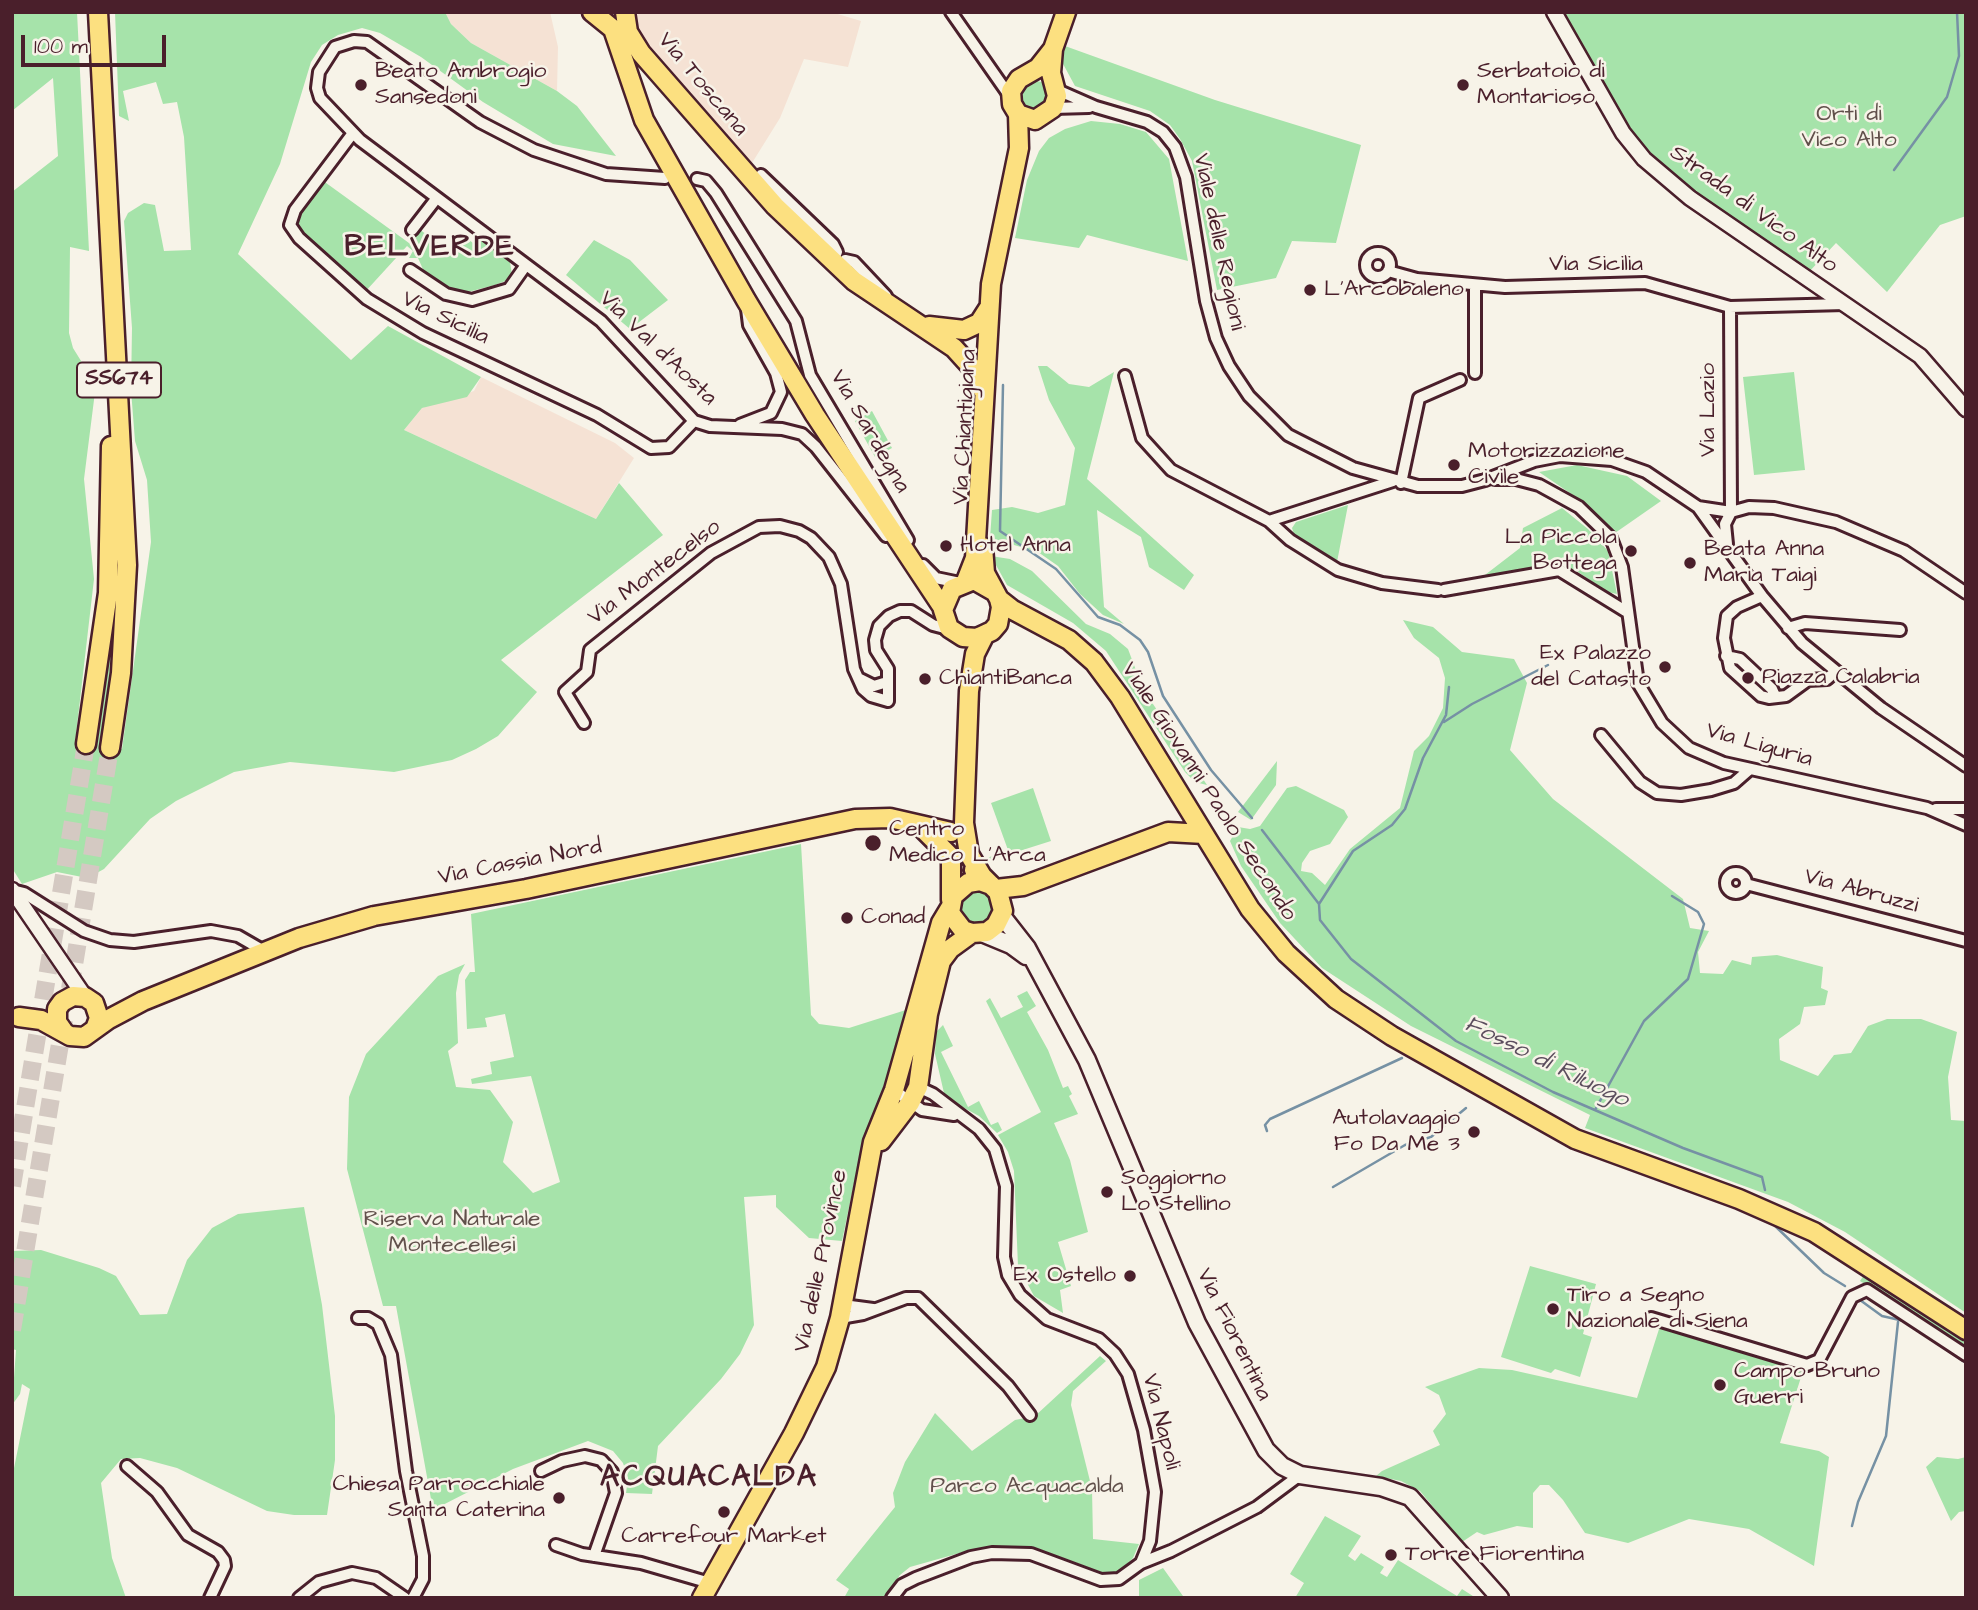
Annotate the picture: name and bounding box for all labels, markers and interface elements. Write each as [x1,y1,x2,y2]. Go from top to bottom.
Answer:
scale bar [24,21,170,65]
street label: Via Toscana [651,27,753,143]
text: 100 m [34,32,88,61]
place label: Beato Ambrogio Sansedoni [375,58,546,112]
place label: Serbatoio di Montarioso [1477,58,1605,112]
marker: Beato Ambrogio Sansedoni [353,77,369,93]
marker: Serbatoio di Montarioso [1455,77,1471,93]
park label: Orti di Vico Alto [1801,101,1897,155]
street label: Strada di Vico Alto [1664,140,1842,280]
street label: Viale delle Regioni [1186,151,1250,333]
district label: BELVERDE [345,231,515,267]
street label: Via Sicilia [1549,251,1643,279]
place label: L'Arcobaleno [1324,276,1464,304]
marker: L'Arcobaleno [1302,282,1318,298]
street label: Via Sicilia [397,286,493,352]
street label: Via Val d'Aosta [592,286,722,412]
street label: Via Chiantigiana [948,348,984,506]
road number: SS674 [77,362,161,398]
street label: Via Lazio [1695,363,1723,457]
street label: Via Sardegna [823,366,915,498]
place label: Motorizzazione Civile [1468,438,1625,492]
marker: Motorizzazione Civile [1446,457,1462,473]
street label: Via Montecelso [583,514,727,632]
place label: La Piccola Bottega [1505,524,1617,578]
place label: Hotel Anna [960,532,1071,560]
place label: Beata Anna Maria Taigi [1704,536,1824,590]
marker: Hotel Anna [938,538,954,554]
marker: La Piccola Bottega [1623,543,1639,559]
marker: Beata Anna Maria Taigi [1682,555,1698,571]
place label: Ex Palazzo del Catasto [1531,640,1651,694]
street label: Viale Giovanni Paolo Secondo [1114,658,1302,926]
marker: Ex Palazzo del Catasto [1657,659,1673,675]
place label: Piazza Calabria [1762,664,1920,692]
place label: ChiantiBanca [939,665,1072,693]
marker: Piazza Calabria [1740,670,1756,686]
marker: ChiantiBanca [917,671,933,687]
street label: Via Liguria [1703,718,1815,774]
place label: Centro Medico L'Arca [889,816,1046,870]
marker: Centro Medico L'Arca [863,833,883,853]
street label: Via Cassia Nord [436,834,604,892]
street label: Via Abruzzi [1801,864,1921,920]
place label: Conad [861,904,925,932]
marker: Conad [839,910,855,926]
water label: Fosso di Riluogo [1459,1011,1633,1115]
place label: Autolavaggio Fo Da Me 3 [1332,1105,1460,1159]
marker: Autolavaggio Fo Da Me 3 [1466,1124,1482,1140]
place label: Soggiorno Lo Stellino [1121,1165,1231,1219]
street label: Via delle Province [789,1167,855,1355]
marker: Soggiorno Lo Stellino [1099,1184,1115,1200]
park label: Riserva Naturale Montecellesi [364,1206,540,1260]
place label: Ex Ostello [1013,1262,1116,1290]
street label: Via Fiorentina [1189,1264,1277,1406]
marker: Ex Ostello [1122,1268,1138,1284]
place label: Tiro a Segno Nazionale di Siena [1567,1282,1748,1336]
marker: Tiro a Segno Nazionale di Siena [1545,1301,1561,1317]
place label: Campo Bruno Guerri [1734,1358,1880,1412]
street label: Via Napoli [1135,1371,1185,1473]
marker: Campo Bruno Guerri [1712,1377,1728,1393]
district label: ACQUACALDA [601,1461,817,1497]
place label: Chiesa Parrocchiale Santa Caterina [333,1471,545,1525]
park label: Parco Acquacalda [930,1473,1124,1501]
marker: Chiesa Parrocchiale Santa Caterina [551,1490,567,1506]
marker: Carrefour Market [716,1504,732,1520]
place label: Carrefour Market [621,1523,827,1551]
place label: Torre Fiorentina [1405,1541,1584,1569]
marker: Torre Fiorentina [1383,1547,1399,1563]

